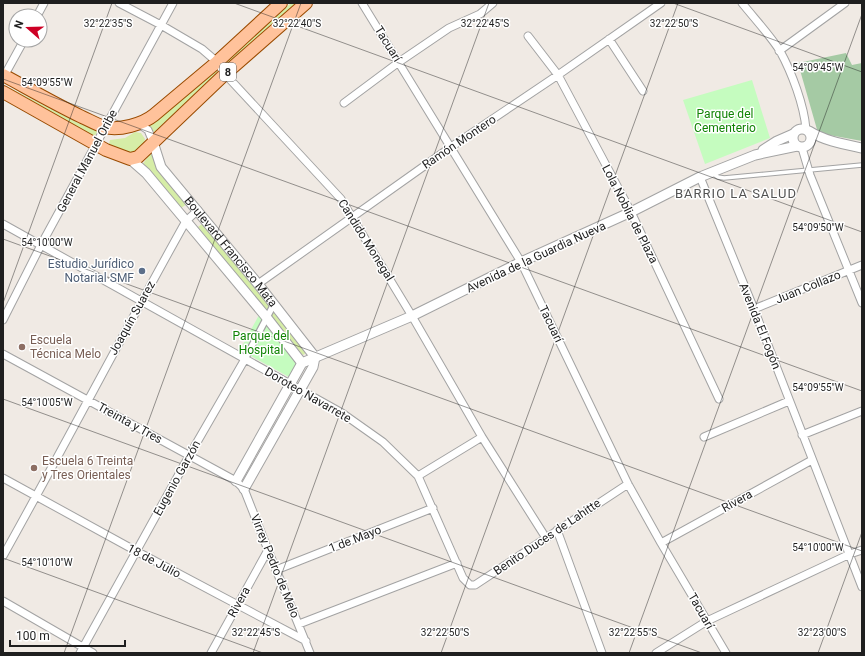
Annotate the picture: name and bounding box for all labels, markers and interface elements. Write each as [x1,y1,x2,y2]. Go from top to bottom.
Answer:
north arrow [8,8,48,48]
text: 32°22'35"S [84,18,132,29]
text: 32°22'40"S [273,18,321,29]
text: 32°22'45"S [461,18,509,29]
text: 32°22'50"S [650,18,698,29]
text: N [12,19,27,31]
street label: Tacuarí [372,24,405,65]
text: 54°09'45"W [792,62,844,73]
road number: 8 [220,63,236,81]
text: 54°09'55"W [21,77,73,88]
street label: General Manuel Oribe [54,107,120,215]
park label: Parque del Cementerio [694,107,756,135]
street label: Ramón Montero [419,112,499,172]
street label: Lola Noblia de Plaza [599,162,661,266]
district label: BARRIO LA SALUD [675,186,797,201]
street label: Boulevard Francisco Mata [181,194,280,310]
street label: Candido Monegal [335,197,397,283]
street label: Avenida de la Guardia Nueva [464,219,608,295]
text: 54°09'50"W [792,222,844,233]
text: 54°10'00"W [21,237,73,248]
place label: Estudio Jurídico Notarial SMF [48,257,134,285]
marker: Estudio Jurídico Notarial SMF [137,266,147,276]
street label: Juan Collazo [773,268,843,306]
street label: Joaquín Suarez [106,278,158,357]
street label: Avenida El Fogón [736,281,784,371]
street label: Tacuarí [536,303,566,346]
park label: Parque del Hospital [233,329,289,357]
place label: Escuela Técnica Melo [30,333,101,361]
marker: Escuela Técnica Melo [17,342,27,352]
street label: Doroteo Navarrete [262,365,354,425]
text: 54°09'55"W [792,382,844,393]
text: 54°10'05"W [21,397,73,408]
street label: Treinta y Tres [95,400,165,446]
street label: Eugenio Garzón [151,438,203,518]
place label: Escuela 6 Treinta y Tres Orientales [42,454,133,482]
marker: Escuela 6 Treinta y Tres Orientales [29,463,39,473]
street label: Rivera [719,487,755,515]
street label: Benito Duces de Lahitte [491,496,603,578]
street label: Virrey Pedro de Melo [248,512,302,620]
street label: 1 de Mayo [327,523,383,555]
street label: 18 de Julio [125,541,183,581]
text: 54°10'00"W [792,542,844,553]
text: 54°10'10"W [21,557,73,568]
street label: Rivera [225,584,253,620]
street label: Tacuarí [685,590,717,632]
scale bar [10,622,125,648]
text: 32°22'45"S [232,627,280,638]
text: 32°22'50"S [421,627,469,638]
text: 32°22'55"S [609,627,657,638]
text: 32°23'00"S [798,627,846,638]
text: 100 m [16,629,50,643]

